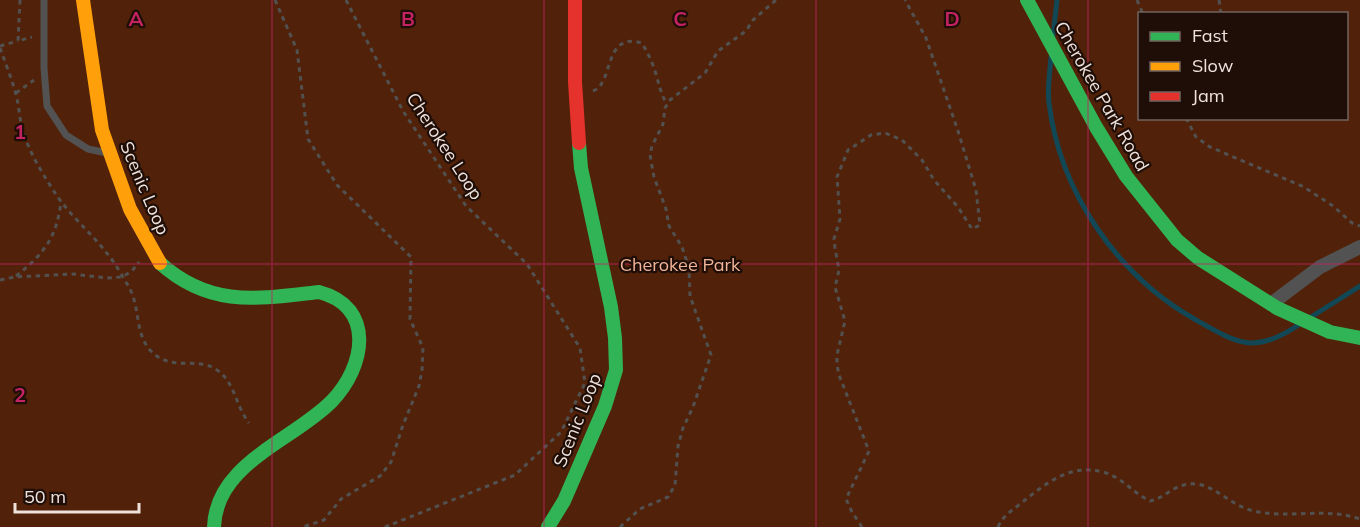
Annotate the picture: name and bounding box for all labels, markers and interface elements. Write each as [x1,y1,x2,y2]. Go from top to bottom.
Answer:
text: A [129,6,144,31]
text: B [401,6,415,31]
text: C [673,6,687,31]
text: D [944,6,960,31]
legend [1138,12,1348,120]
street label: Cherokee Park Road [1050,17,1154,175]
text: Fast [1192,24,1228,47]
text: Slow [1192,54,1234,77]
text: Jam [1192,84,1225,107]
street label: Cherokee Loop [402,88,488,204]
text: 1 [14,119,26,144]
street label: Scenic Loop [115,138,175,238]
park label: Cherokee Park [620,253,741,276]
street label: Scenic Loop [548,370,606,470]
text: 2 [14,382,26,407]
scale bar [15,476,140,514]
text: 50 m [24,485,66,508]

